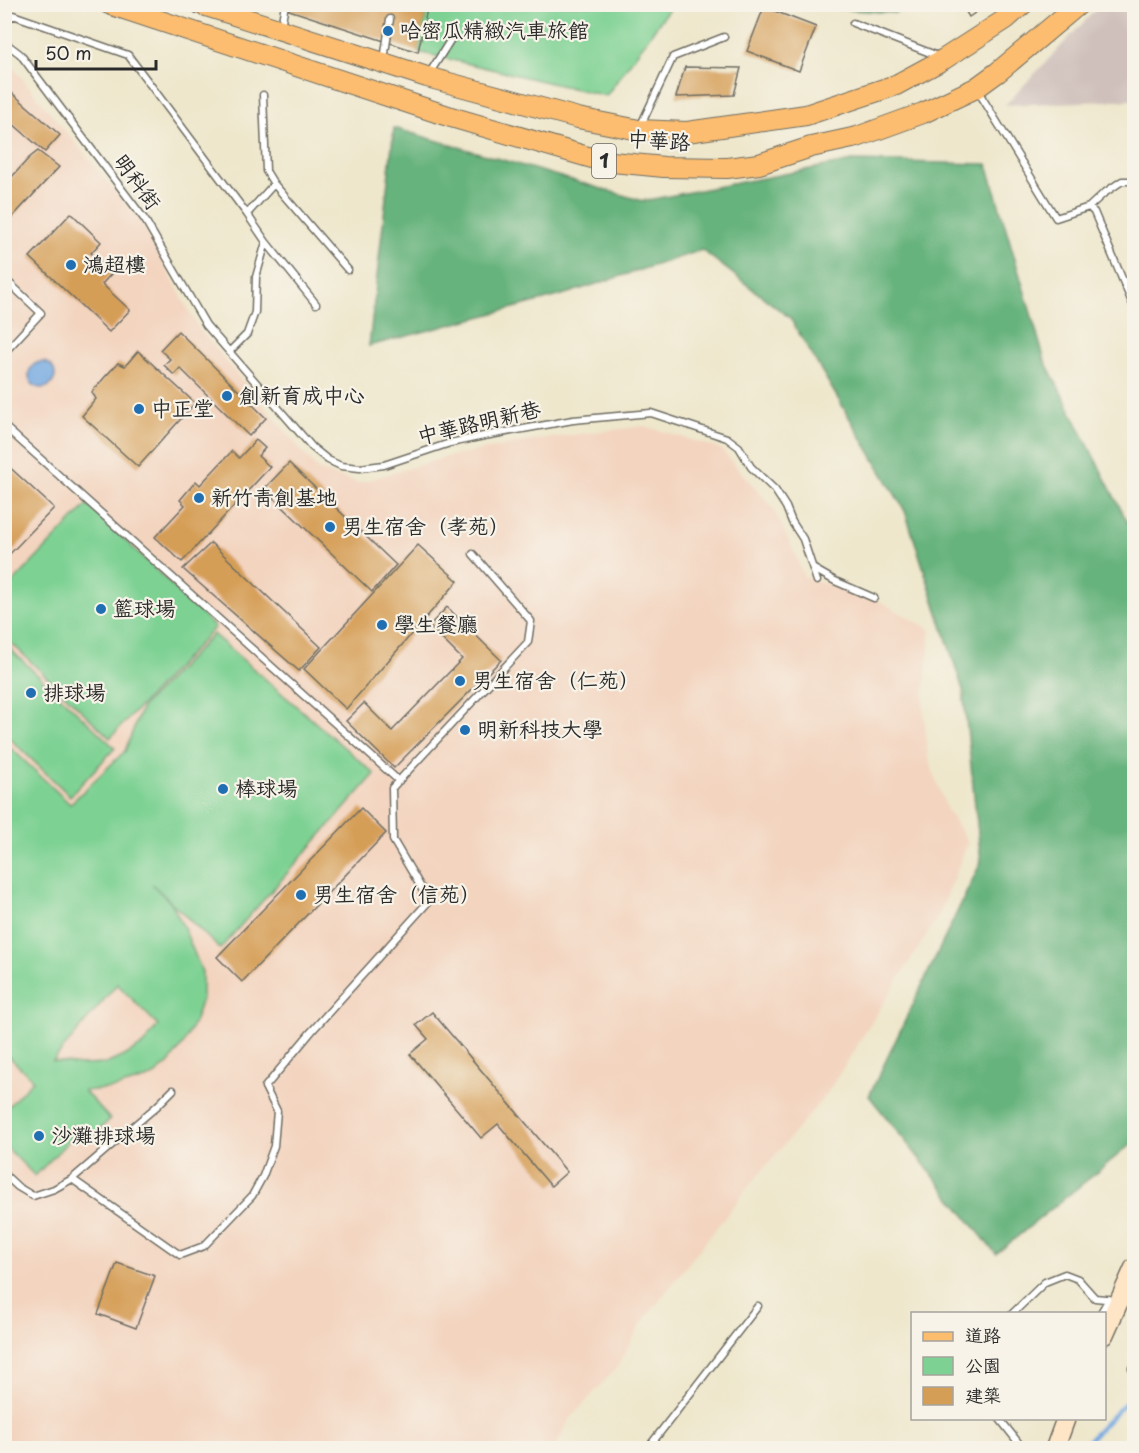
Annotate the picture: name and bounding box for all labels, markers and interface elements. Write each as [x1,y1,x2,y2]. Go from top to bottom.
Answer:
place label: 哈密瓜精緻汽車旅館 [400,13,589,45]
marker: 哈密瓜精緻汽車旅館 [381,24,395,38]
scale bar [36,33,156,71]
text: 50 m [45,39,92,66]
street label: 中華路 [627,121,692,157]
road number: 1 [592,144,616,178]
street label: 明科街 [107,146,170,216]
place label: 鴻超樓 [83,247,146,279]
marker: 鴻超樓 [64,258,78,272]
place label: 創新育成中心 [239,378,365,410]
marker: 創新育成中心 [220,389,234,403]
place label: 中正堂 [151,391,214,423]
street label: 中華路明新巷 [414,391,544,451]
marker: 中正堂 [132,402,146,416]
place label: 新竹青創基地 [211,480,337,512]
marker: 新竹青創基地 [192,491,206,505]
place label: 男生宿舍（孝苑） [342,509,510,541]
marker: 男生宿舍（孝苑） [323,520,337,534]
place label: 籃球場 [113,591,176,623]
marker: 籃球場 [94,602,108,616]
place label: 學生餐廳 [394,607,478,639]
marker: 學生餐廳 [375,618,389,632]
place label: 男生宿舍（仁苑） [472,663,640,695]
marker: 男生宿舍（仁苑） [453,674,467,688]
place label: 排球場 [43,675,106,707]
marker: 排球場 [24,686,38,700]
place label: 明新科技大學 [477,712,603,744]
marker: 明新科技大學 [458,723,472,737]
place label: 棒球場 [235,771,298,803]
marker: 棒球場 [216,782,230,796]
place label: 男生宿舍（信苑） [313,877,481,909]
marker: 男生宿舍（信苑） [294,888,308,902]
place label: 沙灘排球場 [51,1118,156,1150]
marker: 沙灘排球場 [32,1129,46,1143]
legend [911,1312,1106,1420]
text: 道路 [965,1321,1001,1348]
text: 公園 [965,1351,1001,1378]
text: 建築 [965,1381,1001,1408]

